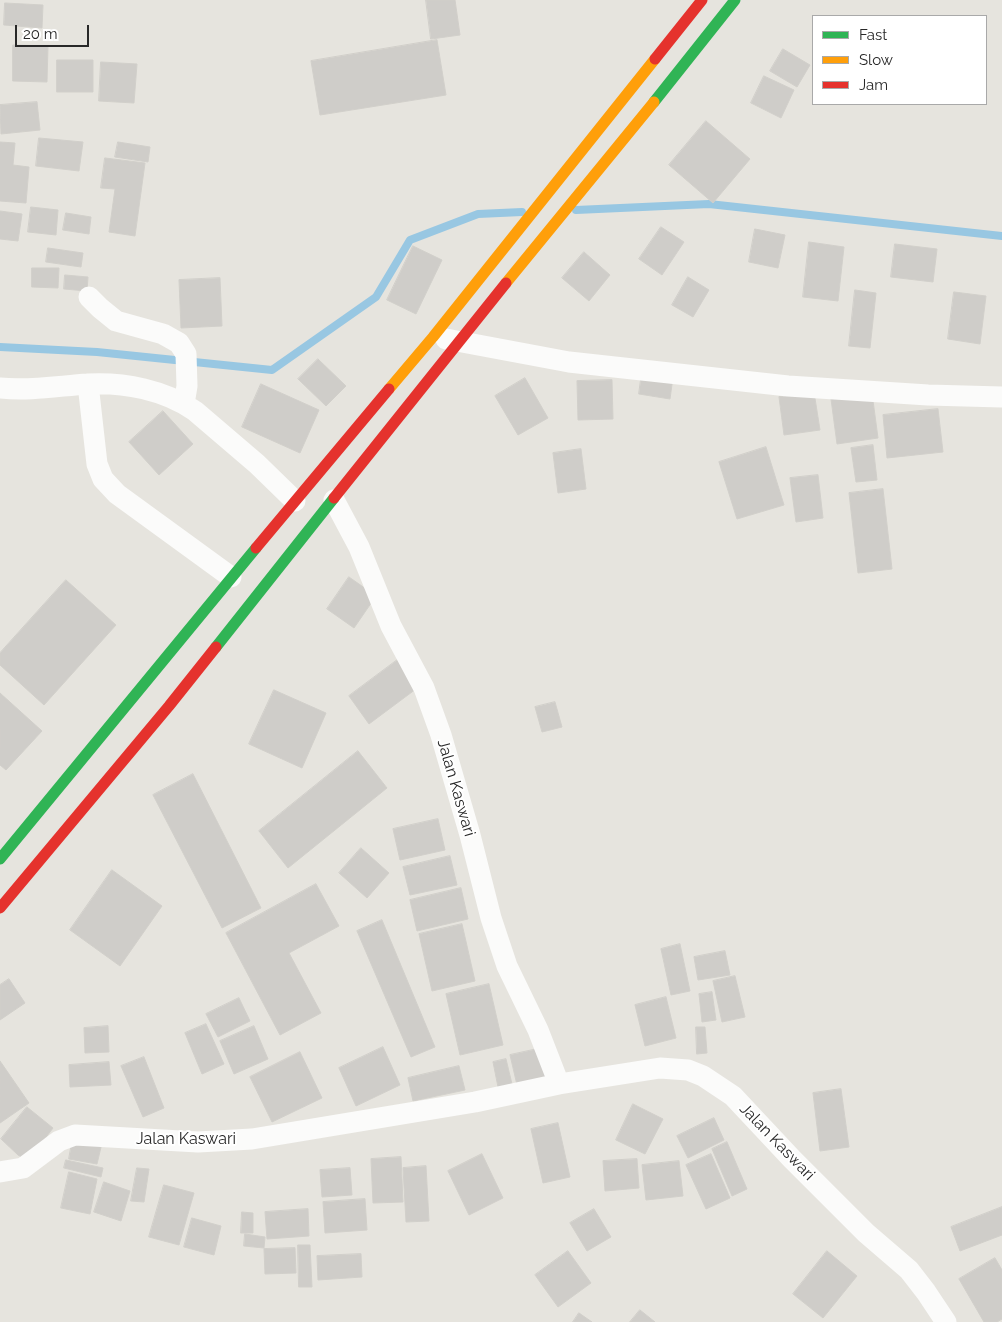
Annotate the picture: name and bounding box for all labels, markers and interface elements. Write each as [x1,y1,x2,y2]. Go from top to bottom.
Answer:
scale bar [18,15,91,47]
legend [812,15,987,105]
text: 20 m [23,25,58,43]
text: Fast [859,26,887,44]
text: Slow [859,51,893,69]
text: Jam [859,76,888,94]
street label: Jalan Kaswari [433,737,479,839]
street label: Jalan Kaswari [735,1099,819,1185]
street label: Jalan Kaswari [136,1129,236,1149]

